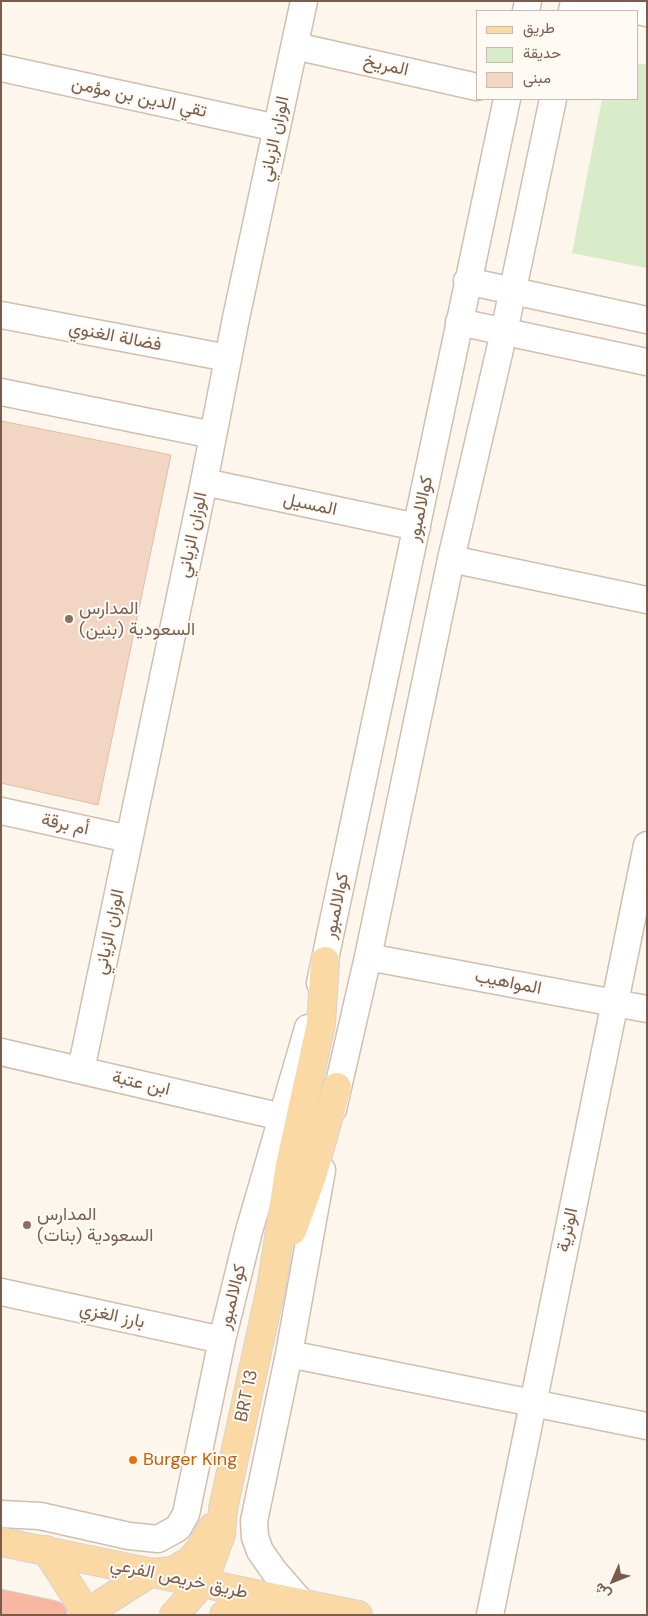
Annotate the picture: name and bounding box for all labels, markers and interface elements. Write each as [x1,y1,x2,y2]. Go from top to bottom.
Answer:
legend [476,10,638,100]
text: طريق [523,18,555,38]
text: حديقة [523,43,561,63]
street label: المريخ [361,50,411,82]
text: مبنى [523,68,551,88]
street label: تقي الدين بن مؤمن [69,73,209,123]
street label: الوزان الزياني [255,94,295,184]
street label: فضالة الغنوي [67,317,163,357]
street label: كوالالمبور [404,474,438,544]
street label: المسيل [281,489,339,521]
street label: الوزان الزياني [173,490,213,580]
place label: المدارس السعودية (بنين) [79,598,195,640]
marker: المدارس السعودية (بنين) [63,613,75,625]
street label: أم برقة [39,809,91,841]
street label: كوالالمبور [320,871,354,941]
street label: الوزان الزياني [90,887,130,977]
street label: المواهيب [473,966,543,1000]
street label: ابن عتبة [110,1067,172,1101]
place label: المدارس السعودية (بنات) [37,1204,153,1246]
street label: الوترية [553,1206,583,1254]
marker: المدارس السعودية (بنات) [21,1219,33,1231]
street label: كوالالمبور [214,1262,252,1332]
street label: بارز الغزي [77,1299,147,1333]
street label: BRT 13 [231,1368,263,1424]
place label: Burger King [143,1449,237,1471]
marker: Burger King [127,1454,139,1466]
street label: طريق خريص الفرعي [108,1554,250,1604]
north arrow [588,1556,638,1606]
text: ش [590,1579,615,1604]

